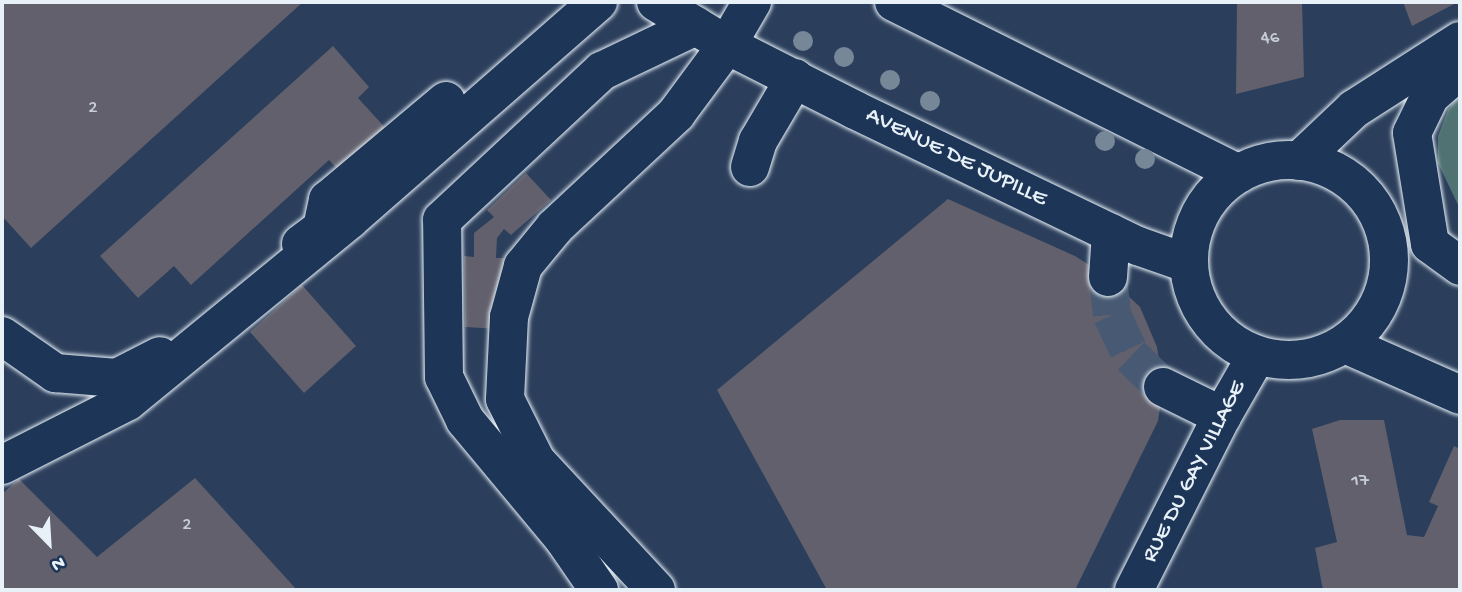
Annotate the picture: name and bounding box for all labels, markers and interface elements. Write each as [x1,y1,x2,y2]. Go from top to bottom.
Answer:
house number: 46 [1261,28,1279,50]
house number: 2 [88,98,98,120]
street label: AVENUE DE JUPILLE [861,102,1051,214]
street label: RUE DU GAY VILLAGE [1137,376,1253,568]
house number: 17 [1351,471,1369,493]
north arrow [14,508,84,578]
house number: 2 [182,515,192,537]
text: N [47,550,68,576]

